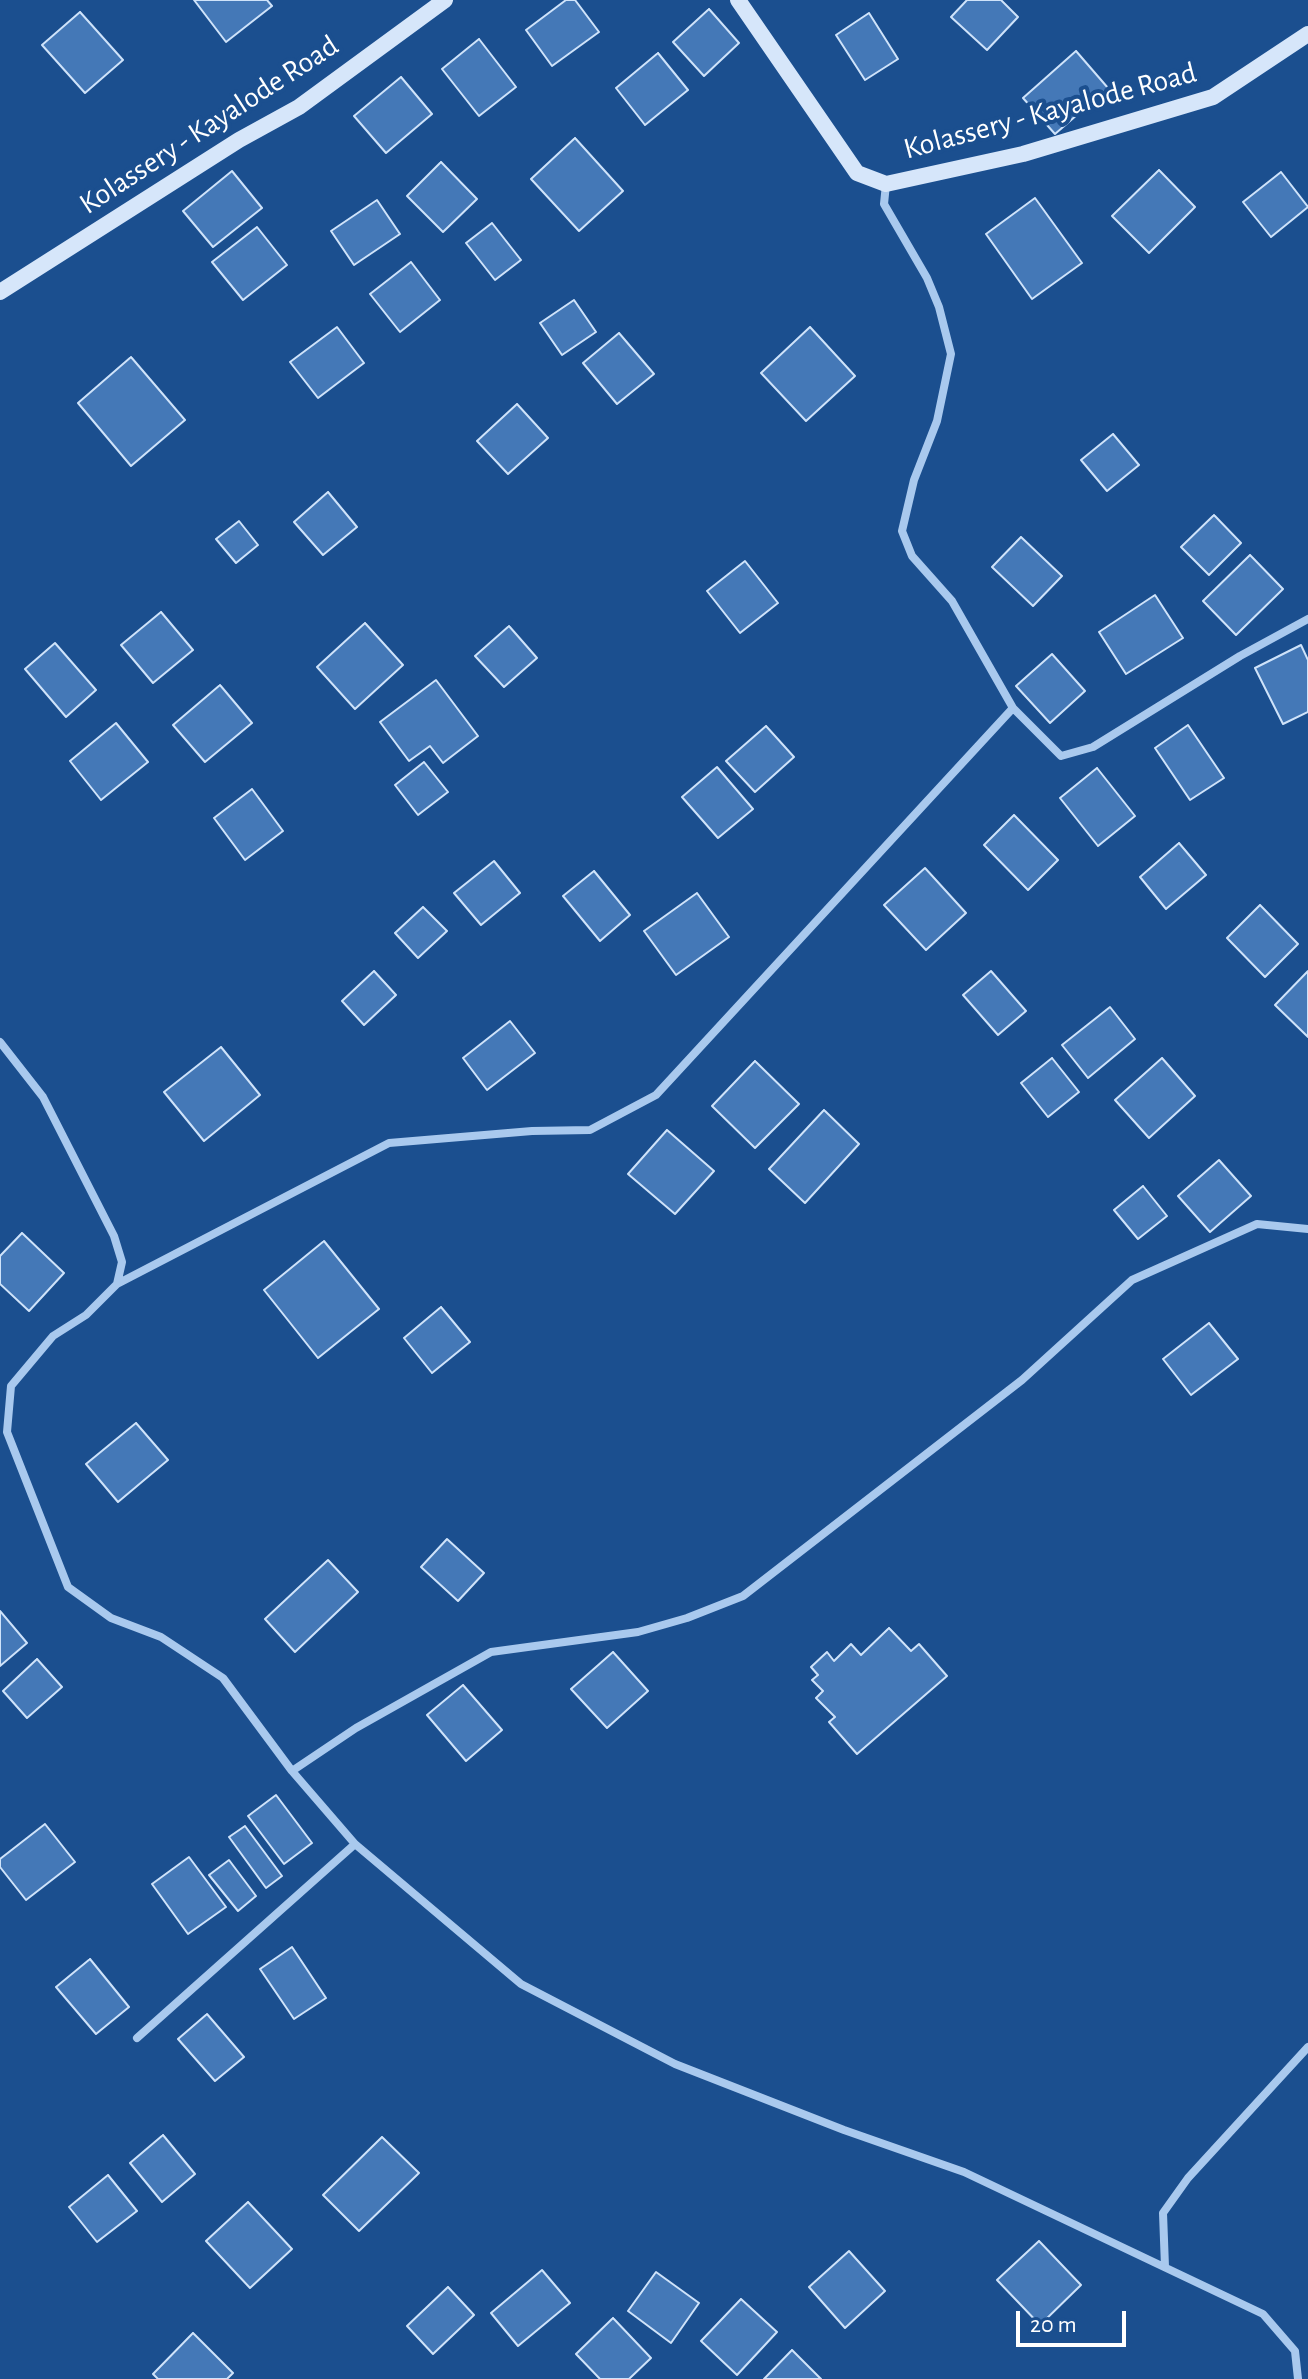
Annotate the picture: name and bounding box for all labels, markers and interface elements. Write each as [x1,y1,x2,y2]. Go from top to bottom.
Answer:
street label: Kolassery - Kayalode Road [73,28,345,222]
street label: Kolassery - Kayalode Road [900,55,1200,167]
scale bar [1020,2295,1130,2345]
text: 20 m [1030,2313,1077,2337]

